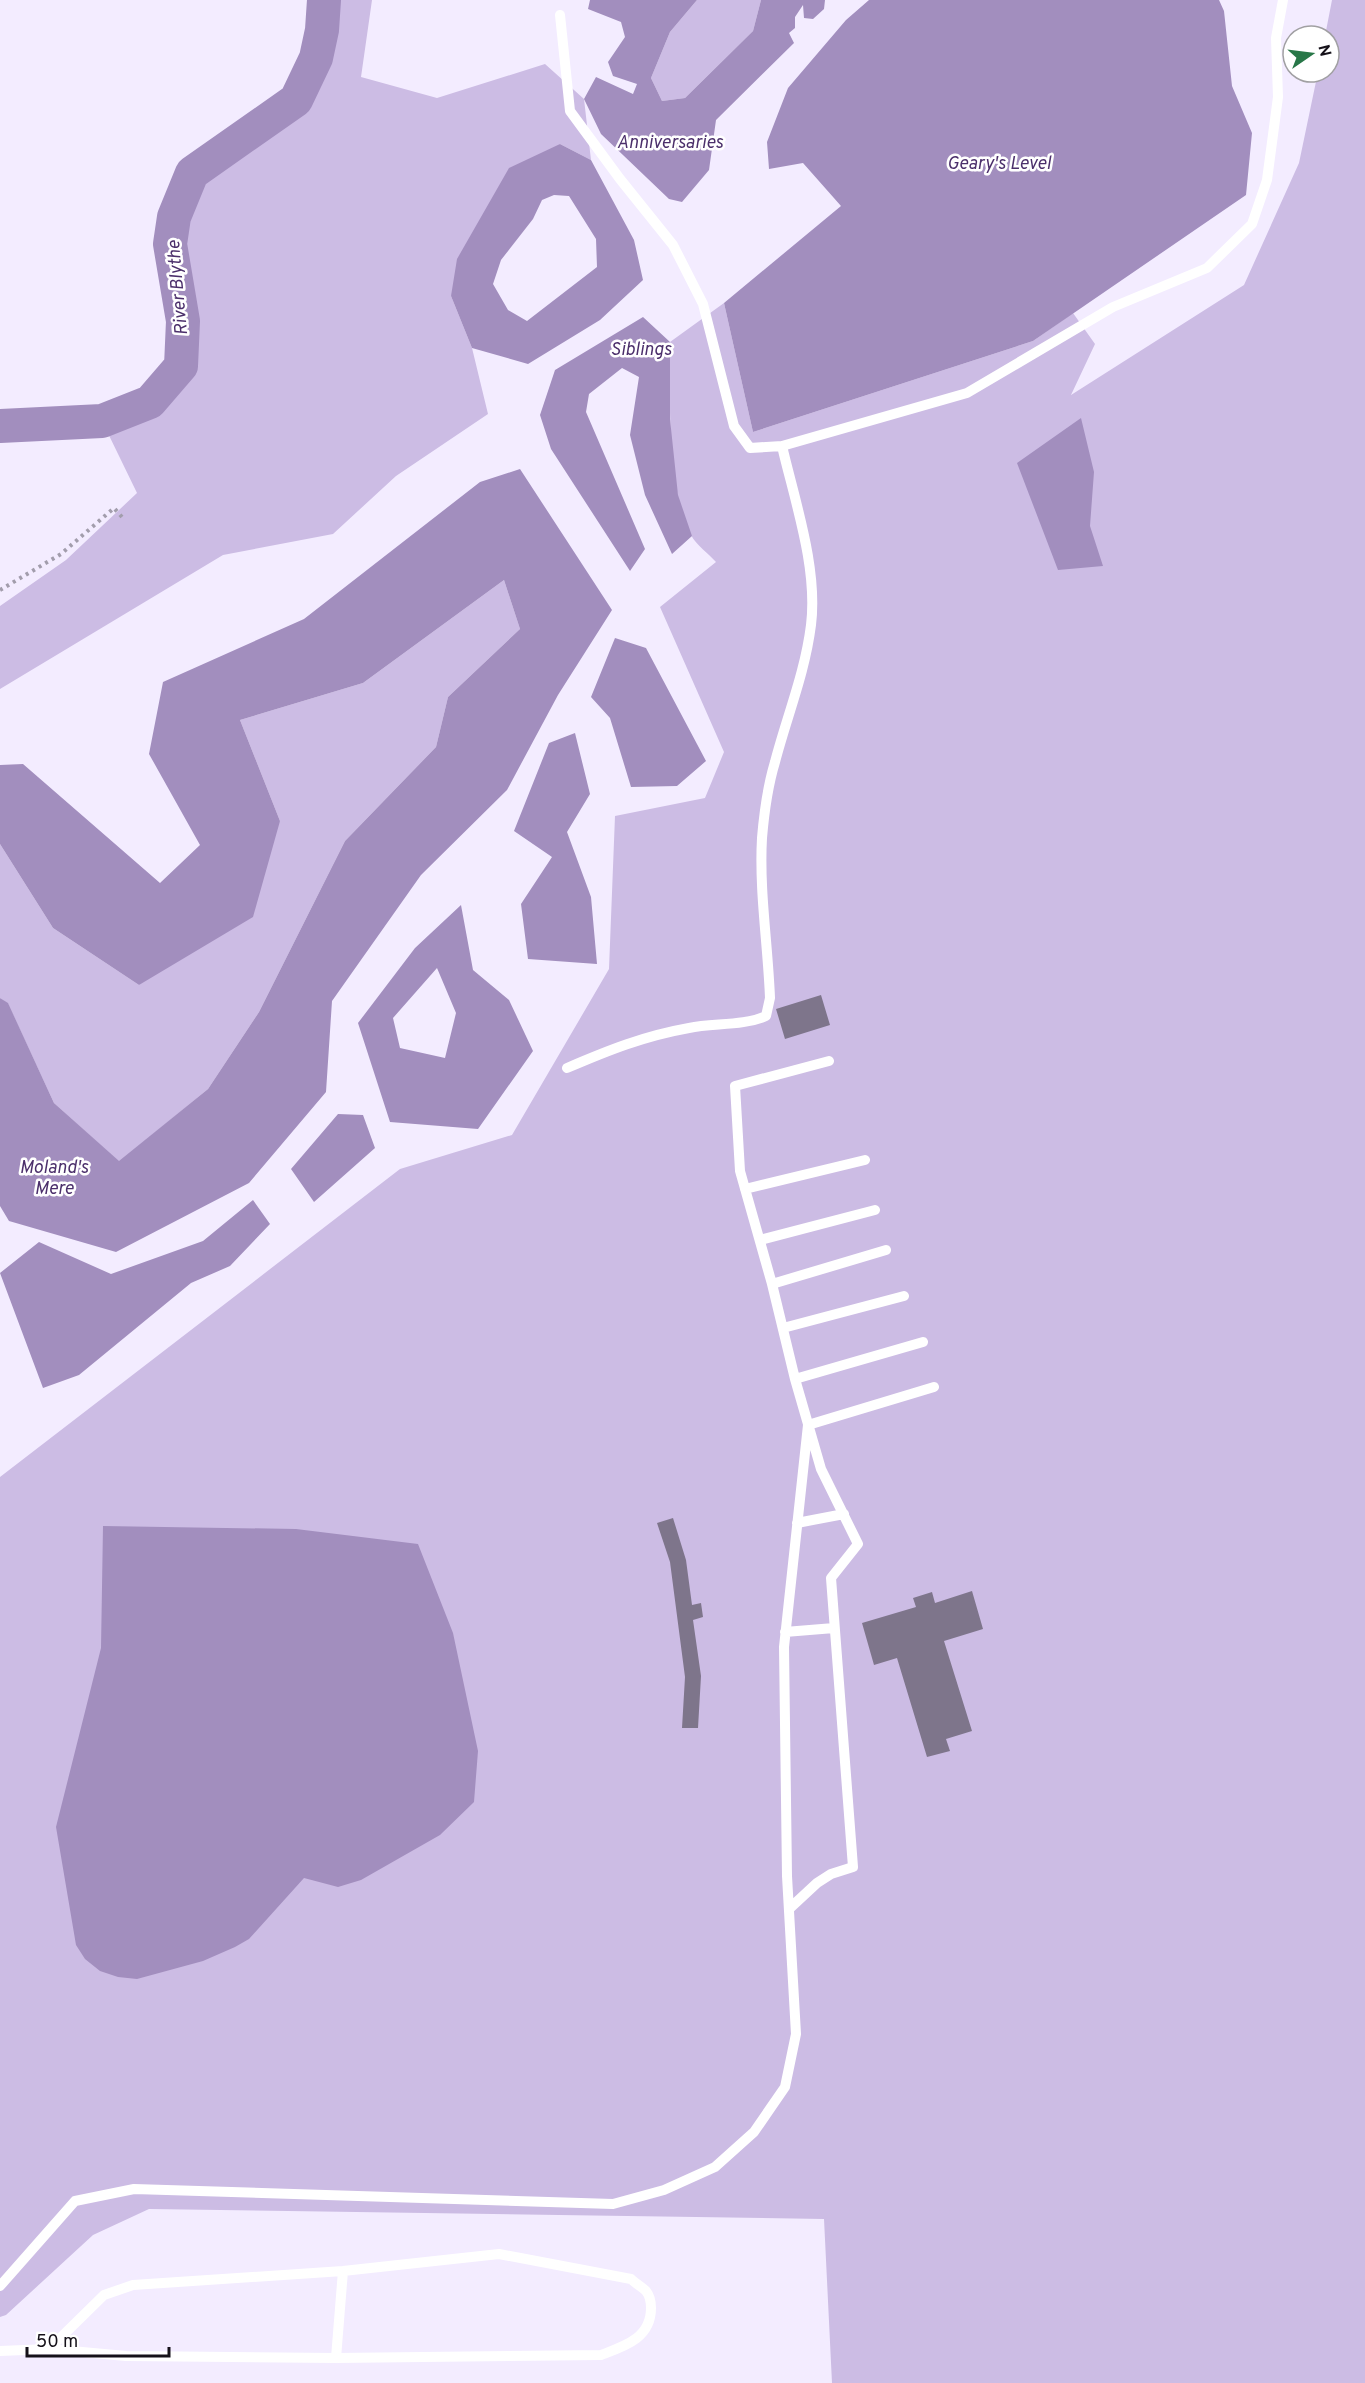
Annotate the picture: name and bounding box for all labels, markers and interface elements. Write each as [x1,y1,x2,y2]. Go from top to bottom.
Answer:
north arrow [1281,24,1341,84]
text: N [1313,43,1335,59]
water label: Anniversaries [617,132,724,155]
water label: Geary's Level [947,153,1052,176]
water label: River Blythe [163,239,194,336]
water label: Siblings [610,339,673,362]
water label: Moland's Mere [20,1157,89,1201]
scale bar [27,2320,170,2358]
text: 50 m [36,2331,78,2354]

